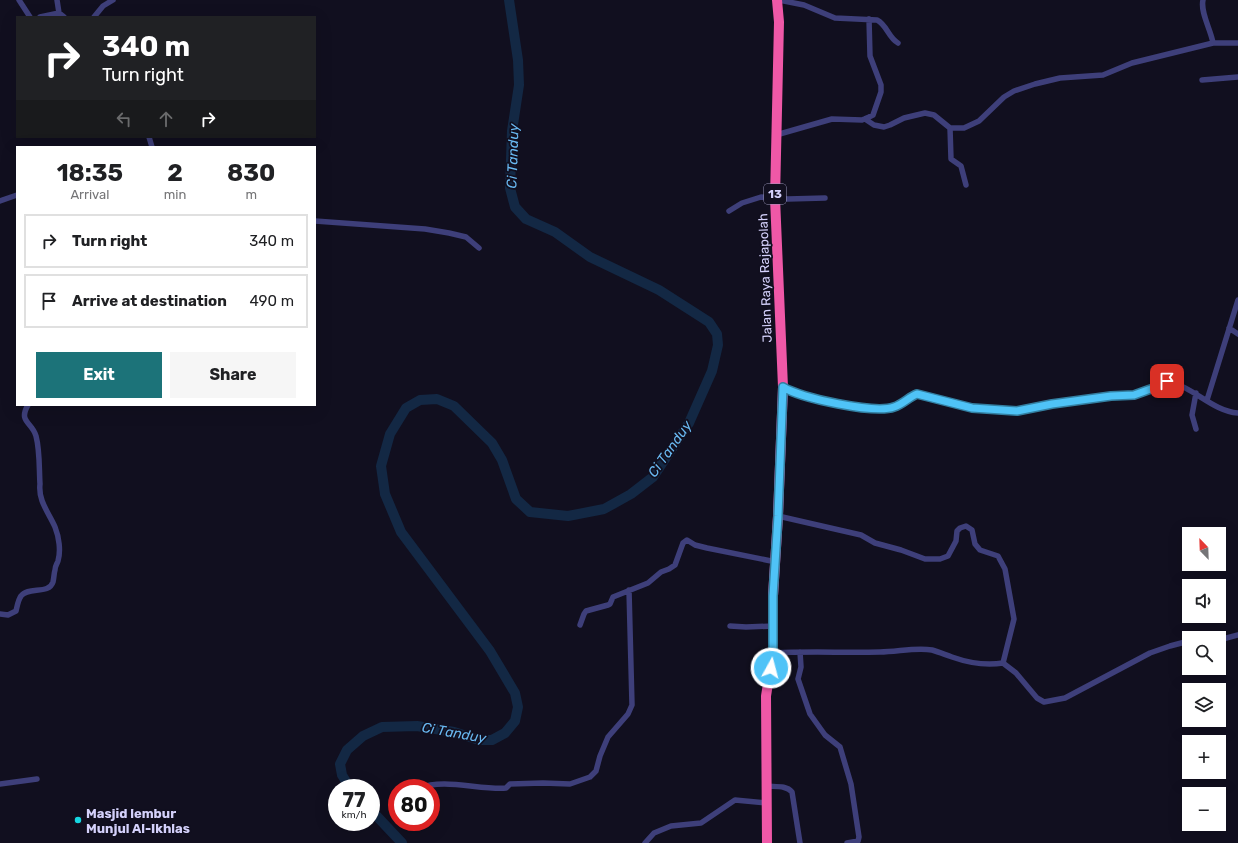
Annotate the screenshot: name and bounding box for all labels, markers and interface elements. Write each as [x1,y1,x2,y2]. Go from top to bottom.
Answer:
text: 340 m [102,30,190,63]
icon: right [36,32,88,84]
text: Turn right [102,64,184,86]
icon: left [113,108,135,130]
icon: ahead [155,108,177,130]
icon: right [197,108,219,130]
water label: Ci Tanduy [503,122,523,189]
text: 18:35 [57,159,123,187]
text: 2 [167,159,183,187]
text: 830 [227,159,275,187]
road number: 13 [764,184,786,204]
text: Arrival [70,187,109,202]
text: min [164,187,186,202]
text: m [245,187,257,202]
street label: Jalan Raya Rajapolah [755,213,775,343]
icon: right [38,230,60,252]
text: Turn right [72,232,147,250]
text: 340 m [249,232,294,250]
icon: arrive [38,290,60,312]
text: Arrive at destination [72,292,227,310]
text: 490 m [249,292,294,310]
button: Exit [36,352,162,398]
button: Share [170,352,296,398]
pin [1150,364,1184,398]
icon: arrive [1156,370,1178,392]
water label: Ci Tanduy [644,416,696,481]
north arrow [1182,527,1226,571]
map controls [1182,527,1226,831]
button: sound [1182,579,1226,623]
button: search [1182,631,1226,675]
position arrow [750,647,792,689]
button: layers [1182,683,1226,727]
water label: Ci Tanduy [420,719,489,747]
button: + [1182,735,1226,779]
speed limit sign: 80 [388,779,440,831]
button: − [1182,787,1226,831]
text: 77 [343,788,365,812]
place label: Masjid lembur Munjul Al-Ikhlas [86,806,190,836]
text: km/h [342,809,366,821]
marker: Masjid lembur Munjul Al-Ikhlas [73,815,83,825]

